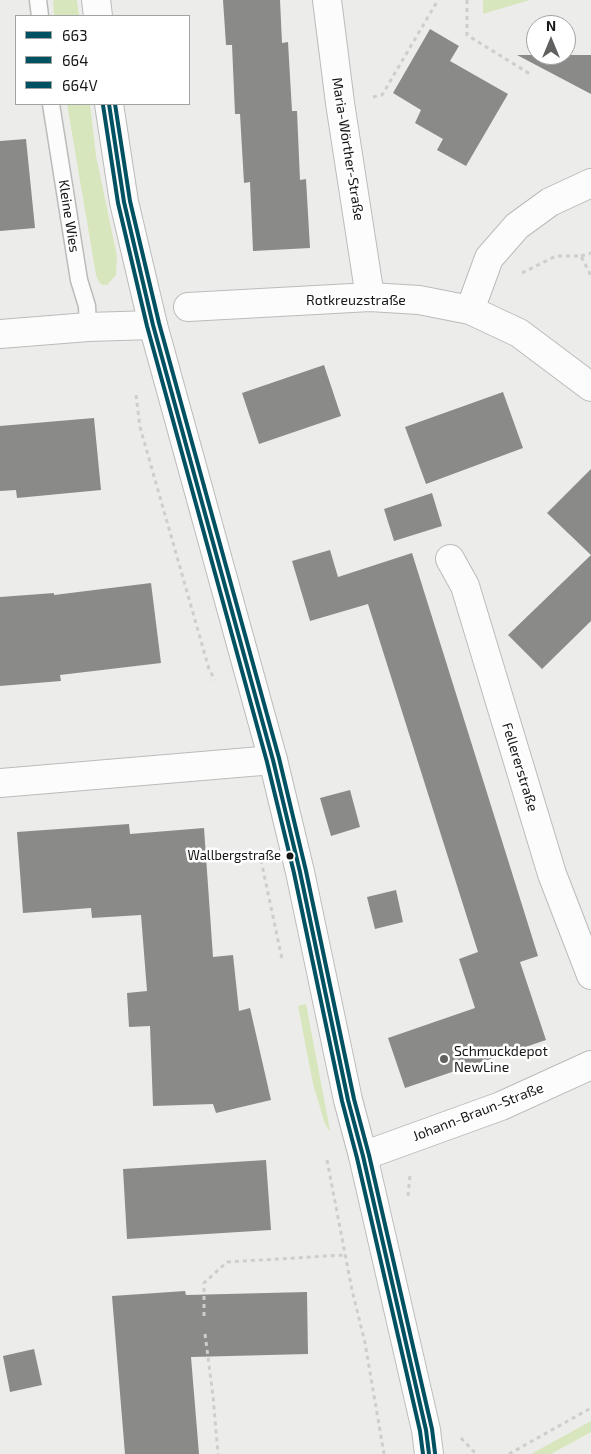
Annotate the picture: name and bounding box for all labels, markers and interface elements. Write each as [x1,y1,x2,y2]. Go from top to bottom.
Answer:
legend [15,15,190,105]
north arrow [526,15,576,65]
text: N [546,17,556,34]
text: 663 [62,26,88,44]
text: 664 [62,51,88,69]
text: 664V [62,76,98,94]
street label: Maria-Wörther-Straße [328,76,368,222]
street label: Kleine Wies [55,178,83,254]
street label: Rotkreuzstraße [306,292,406,308]
street label: Fellererstraße [499,721,541,813]
place label: Wallbergstraße [188,848,281,864]
marker: Wallbergstraße [285,851,295,861]
place label: Schmuckdepot NewLine [454,1043,548,1076]
marker: Schmuckdepot NewLine [438,1053,450,1065]
street label: Johann-Braun-Straße [410,1079,546,1145]

